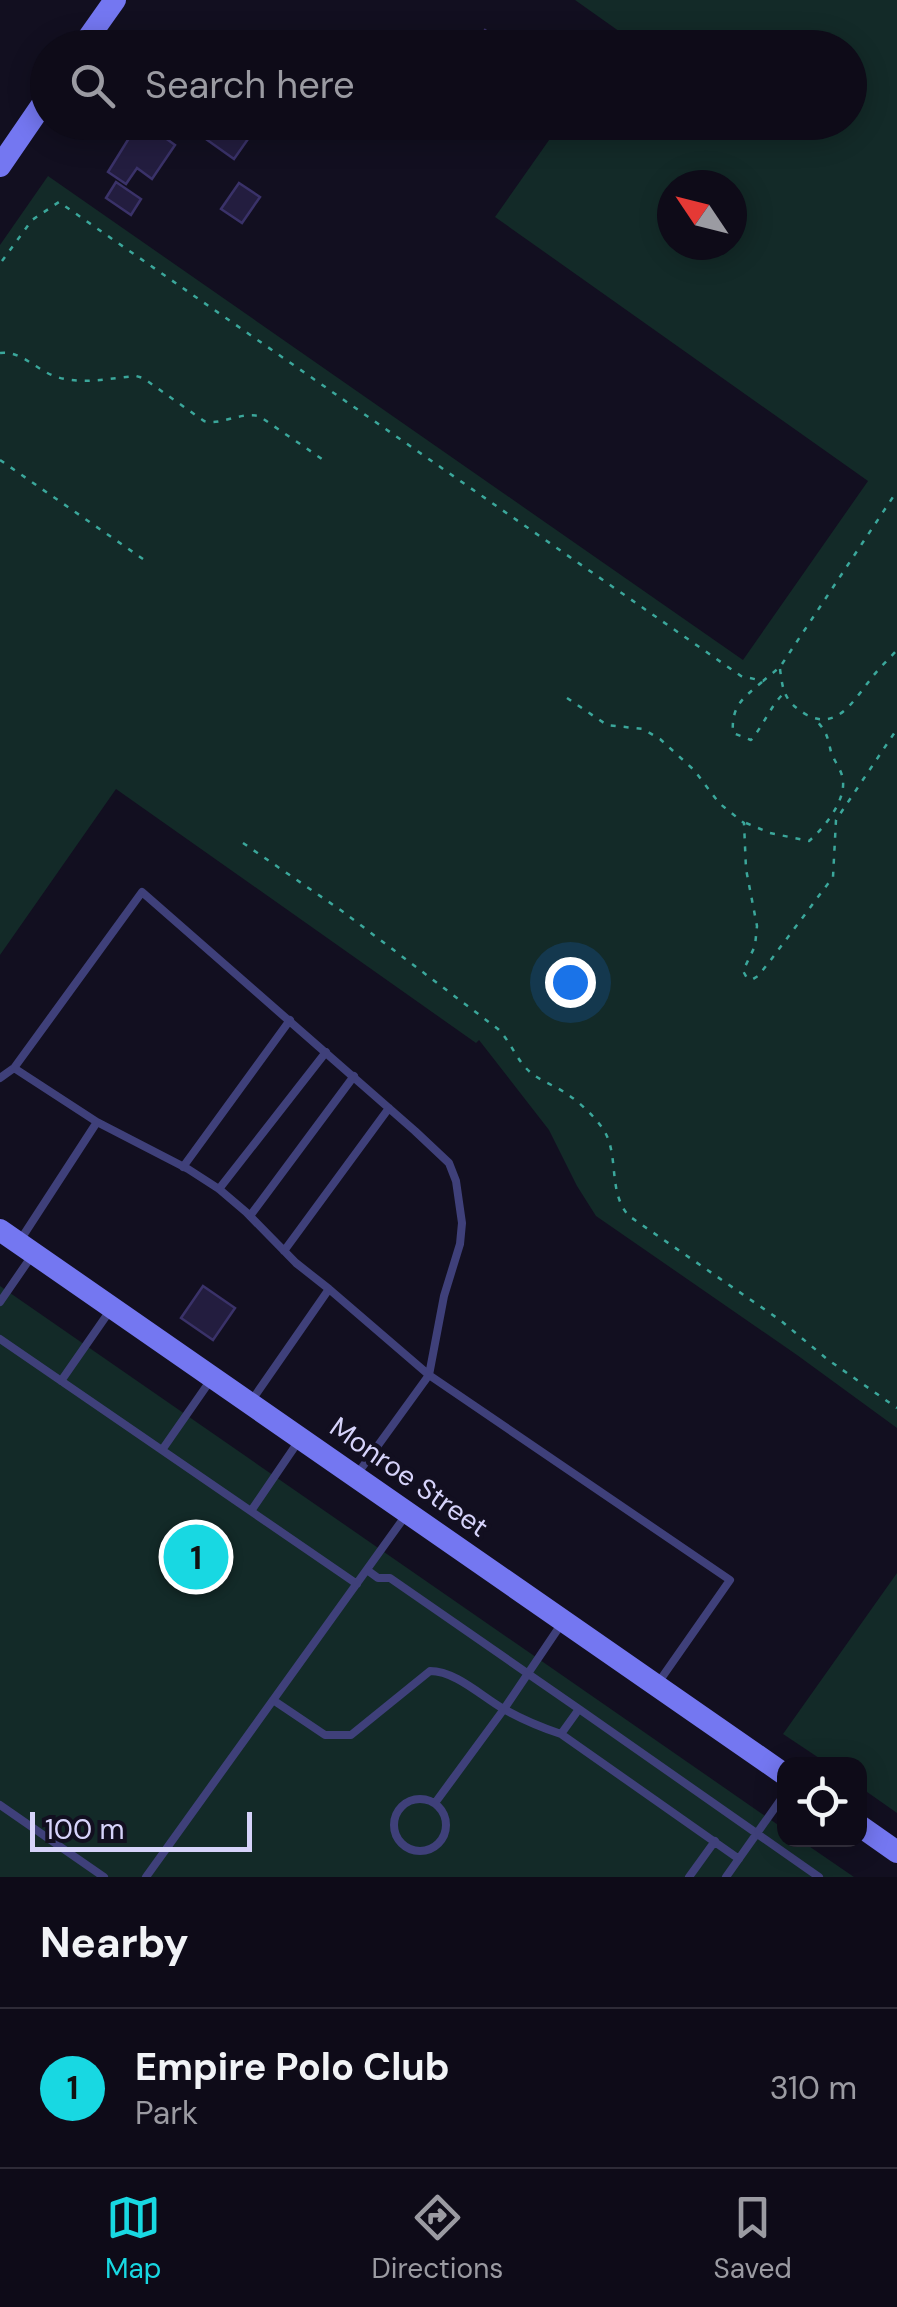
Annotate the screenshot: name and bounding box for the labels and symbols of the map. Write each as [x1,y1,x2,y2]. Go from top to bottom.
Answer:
north arrow [657,170,747,260]
your location [545,957,596,1008]
street label: Monroe Street [322,1409,496,1545]
pin: 1 [164,1520,228,1594]
scale bar [30,1807,252,1852]

